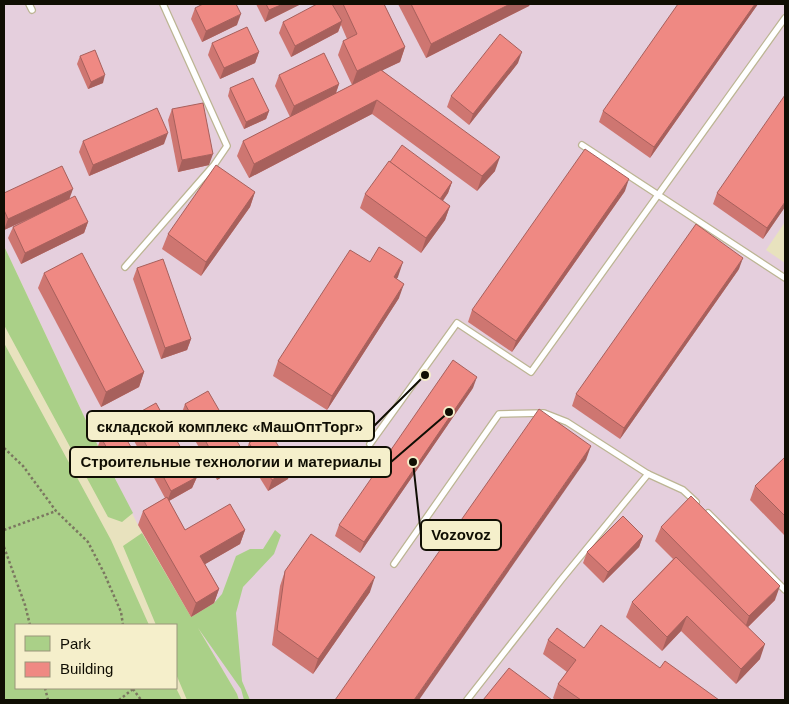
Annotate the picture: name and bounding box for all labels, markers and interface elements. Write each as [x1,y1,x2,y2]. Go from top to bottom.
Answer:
callout: складской комплекс «МашОптТорг» [87,411,374,441]
text: складской комплекс «МашОптТорг» [97,418,363,435]
callout: Строительные технологии и материалы [70,447,391,477]
text: Строительные технологии и материалы [81,453,381,470]
callout: Vozovoz [421,520,501,550]
text: Vozovoz [431,526,491,543]
legend [15,624,178,689]
text: Park [60,635,91,652]
text: Building [60,660,113,677]

